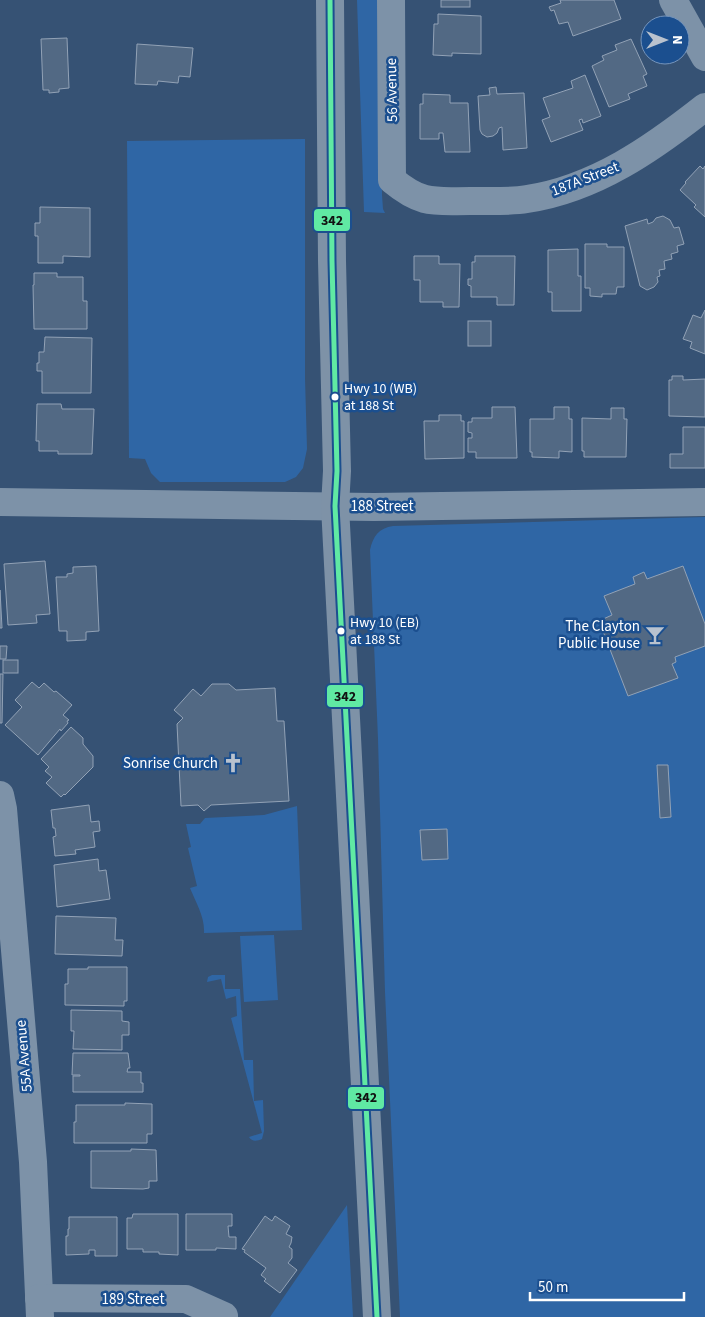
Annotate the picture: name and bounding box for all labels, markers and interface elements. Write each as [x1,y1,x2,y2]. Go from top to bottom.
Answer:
north arrow [640,15,690,65]
text: N [667,35,687,45]
street label: 56 Avenue [381,58,403,122]
street label: 187A Street [548,156,622,202]
line badge: 342 [313,208,351,232]
text: 342 [321,211,343,231]
place label: Hwy 10 (WB) at 188 St [344,379,417,416]
marker: Hwy 10 (WB) at 188 St [330,392,340,402]
street label: 188 Street [351,496,413,517]
place label: Hwy 10 (EB) at 188 St [350,613,419,650]
place label: The Clayton Public House [558,616,640,654]
bar icon: The Clayton Public House [644,624,666,646]
marker: Hwy 10 (EB) at 188 St [336,626,346,636]
line badge: 342 [326,684,364,708]
text: 342 [334,687,356,707]
church icon: Sonrise Church [222,752,244,774]
place label: Sonrise Church [123,753,218,774]
street label: 55A Avenue [10,1019,38,1093]
line badge: 342 [347,1086,385,1110]
text: 342 [355,1088,377,1108]
scale bar [530,1270,684,1302]
text: 50 m [538,1277,568,1298]
street label: 189 Street [102,1289,164,1310]

